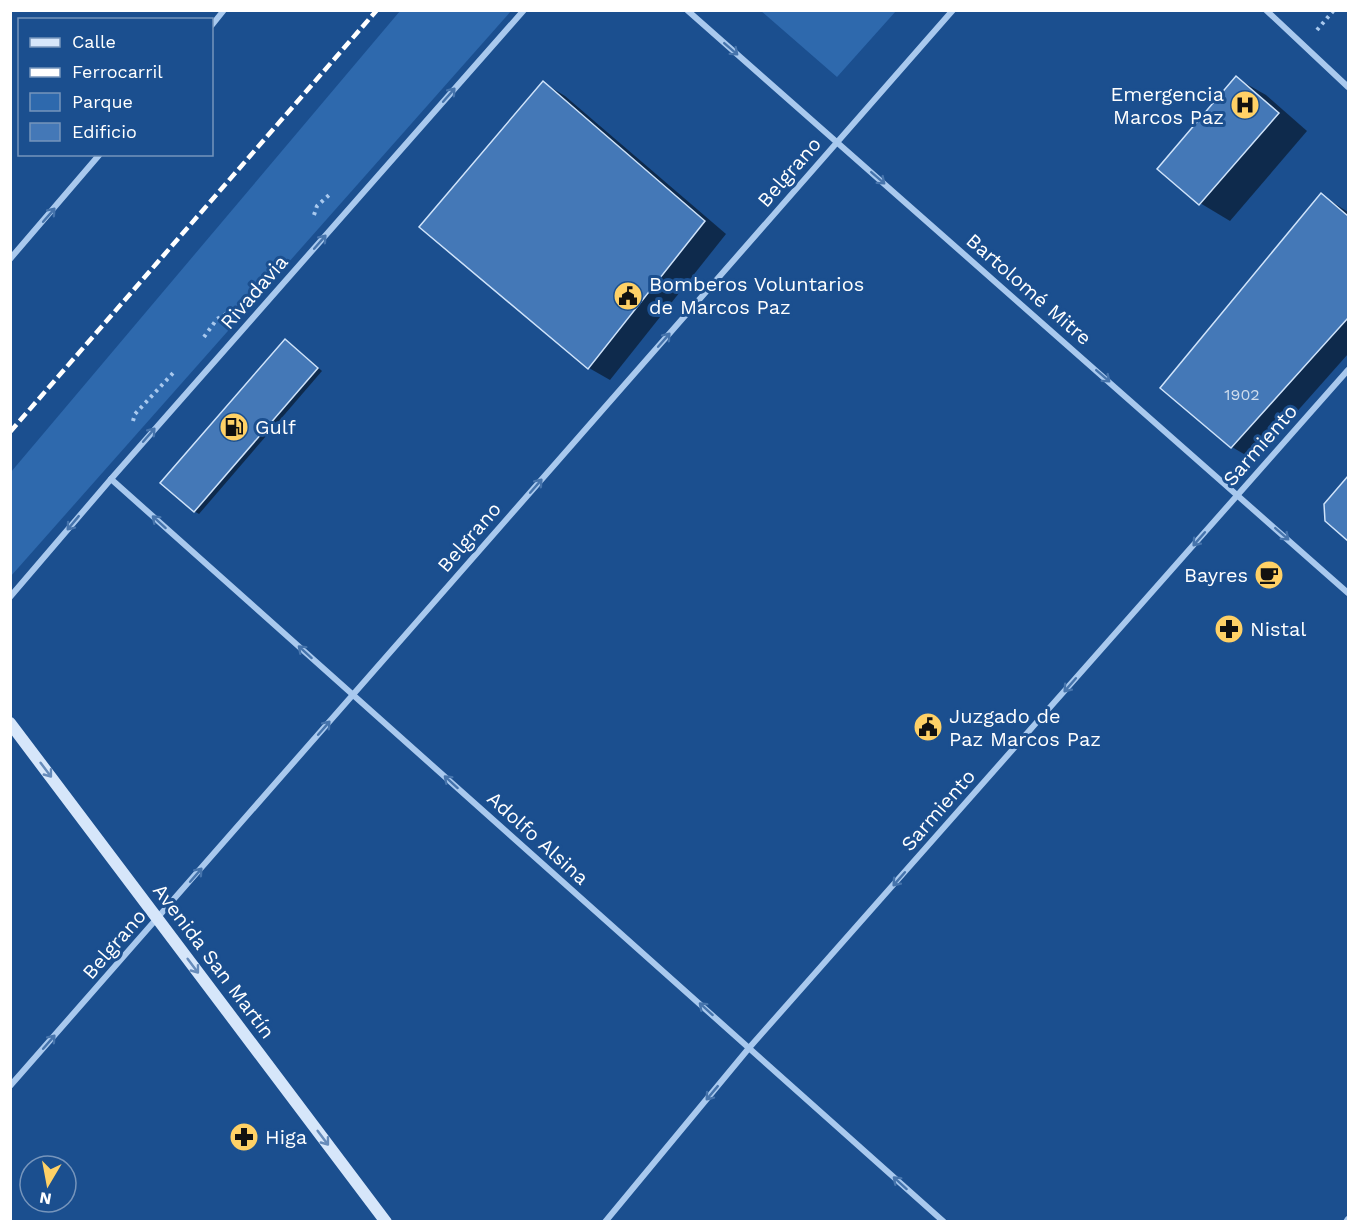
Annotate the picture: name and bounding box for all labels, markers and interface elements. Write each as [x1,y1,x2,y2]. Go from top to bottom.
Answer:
legend [18,18,213,156]
text: Calle [72,31,116,52]
one-way arrow [723,42,738,56]
text: Ferrocarril [72,61,163,82]
place label: Emergencia Marcos Paz [1111,82,1224,129]
one-way arrow [442,88,456,103]
hospital icon: Emergencia Marcos Paz [1229,89,1261,121]
text: Parque [72,91,133,112]
text: Edificio [72,121,137,142]
street label: Belgrano [752,132,826,212]
one-way arrow [870,171,885,185]
one-way arrow [42,207,55,223]
street label: Bartolomé Mitre [961,228,1097,350]
one-way arrow [313,234,327,249]
street label: Rivadavia [215,250,293,334]
place label: Bomberos Voluntarios de Marcos Paz [649,272,864,319]
public building icon: Bomberos Voluntarios de Marcos Paz [612,280,644,312]
one-way arrow [657,333,671,348]
one-way arrow [1095,369,1110,383]
house number: 1902 [1224,385,1260,404]
street label: Sarmiento [1218,399,1302,491]
fuel station icon: Gulf [218,411,250,443]
place label: Gulf [255,415,296,439]
one-way arrow [142,428,156,443]
one-way arrow [529,479,543,494]
street label: Belgrano [432,497,506,577]
one-way arrow [66,515,80,530]
one-way arrow [152,515,167,529]
one-way arrow [1274,527,1289,541]
one-way arrow [1192,531,1206,546]
cafe icon: Bayres [1253,559,1285,591]
place label: Bayres [1184,563,1248,587]
pharmacy icon: Nistal [1213,613,1245,645]
place label: Nistal [1250,617,1306,641]
one-way arrow [298,645,313,659]
one-way arrow [1063,677,1077,692]
place label: Juzgado de Paz Marcos Paz [949,704,1101,751]
public building icon: Juzgado de Paz Marcos Paz [912,711,944,743]
one-way arrow [317,721,331,736]
one-way arrow [39,762,52,778]
street label: Sarmiento [896,764,980,856]
one-way arrow [443,775,458,789]
street label: Adolfo Alsina [482,786,594,890]
one-way arrow [189,868,203,883]
one-way arrow [892,871,906,886]
street label: Avenida San Martín [148,879,280,1043]
street label: Belgrano [77,904,151,984]
one-way arrow [187,957,199,973]
one-way arrow [699,1002,714,1016]
one-way arrow [42,1035,56,1050]
one-way arrow [705,1085,719,1100]
pharmacy icon: Higa [228,1121,260,1153]
place label: Higa [265,1125,307,1149]
one-way arrow [316,1130,329,1146]
north arrow [18,1154,78,1214]
one-way arrow [893,1176,908,1190]
text: N [38,1188,53,1209]

